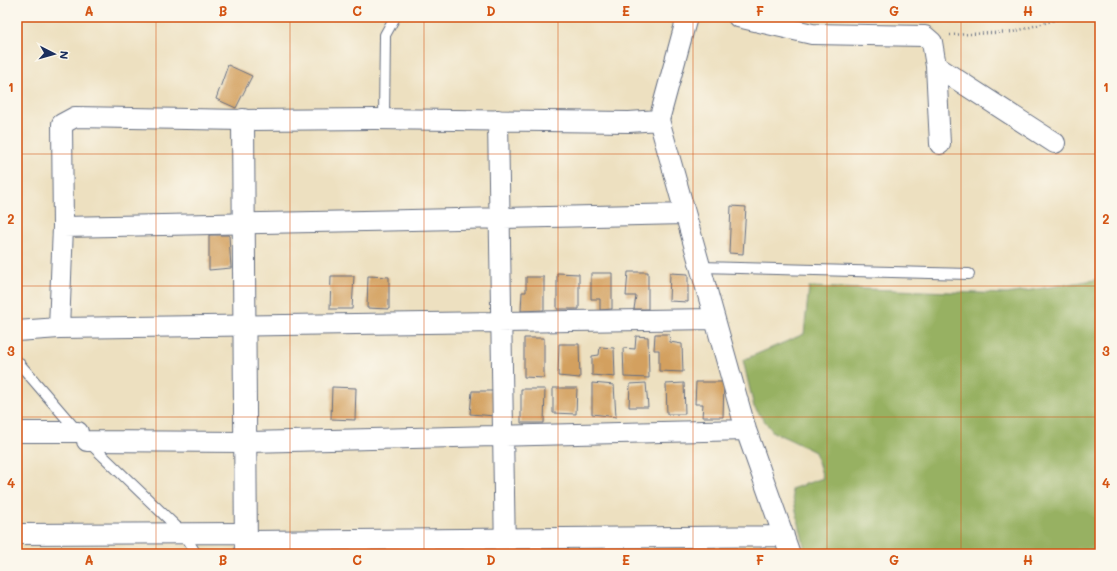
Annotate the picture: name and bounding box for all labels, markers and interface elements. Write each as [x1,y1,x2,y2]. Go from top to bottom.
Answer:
text: A [84,2,94,19]
text: B [219,2,228,19]
text: C [352,2,362,19]
text: D [486,2,496,19]
text: E [622,2,630,19]
text: F [756,2,764,19]
text: G [889,2,899,19]
text: H [1023,2,1033,19]
north arrow [34,34,74,74]
text: N [57,50,72,60]
text: 1 [8,78,14,95]
text: 1 [1103,78,1109,95]
text: 2 [7,210,15,227]
text: 2 [1102,210,1110,227]
text: 3 [7,342,15,359]
text: 3 [1102,342,1110,359]
text: 4 [7,474,15,491]
text: 4 [1102,474,1110,491]
text: A [84,551,94,568]
text: B [219,551,228,568]
text: C [352,551,362,568]
text: D [486,551,496,568]
text: E [622,551,630,568]
text: F [756,551,764,568]
text: G [889,551,899,568]
text: H [1023,551,1033,568]

